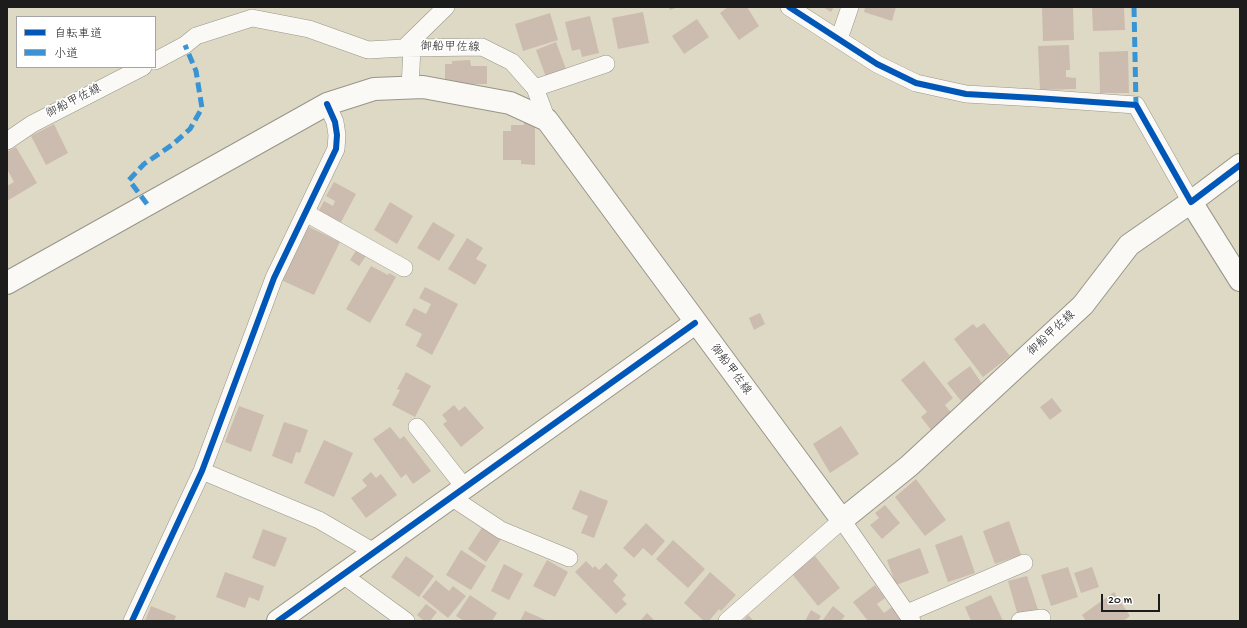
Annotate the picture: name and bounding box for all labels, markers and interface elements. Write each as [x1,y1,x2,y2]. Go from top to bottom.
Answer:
legend [16,16,156,68]
text: 自転車道 [54,28,102,42]
street label: 御船甲佐線 [420,40,480,56]
text: 小道 [54,48,78,62]
street label: 御船甲佐線 [44,82,104,122]
street label: 御船甲佐線 [1025,308,1079,360]
street label: 御船甲佐線 [706,342,754,398]
scale bar [1103,586,1162,612]
text: 20 m [1108,594,1132,608]

